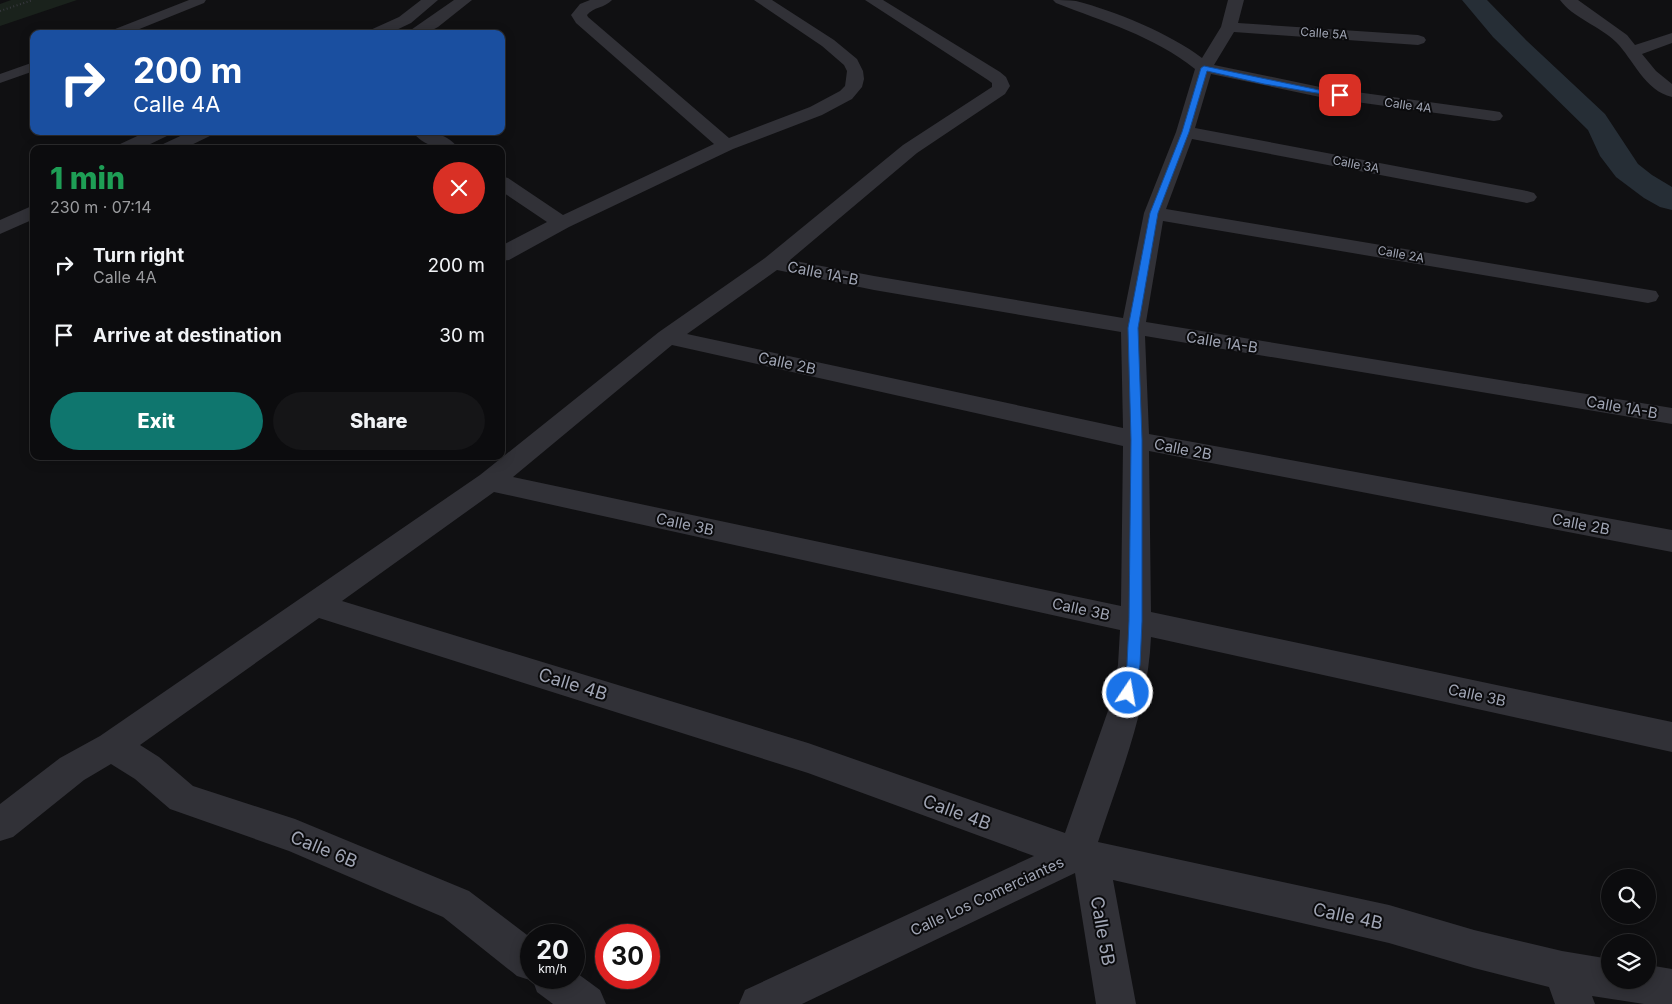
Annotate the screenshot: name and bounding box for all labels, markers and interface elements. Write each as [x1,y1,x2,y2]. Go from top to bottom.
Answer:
street label: Calle 5A [1300,24,1348,42]
text: 200 m [133,49,242,91]
icon: right [50,50,115,115]
pin [1319,74,1361,116]
icon: arrive [1326,81,1354,109]
text: Calle 4A [133,91,220,117]
street label: Calle 4A [1383,94,1433,116]
street label: Calle 3A [1331,152,1381,176]
text: 1 min [50,160,125,196]
button: close [433,162,485,214]
text: 230 m · 07:14 [50,197,152,217]
street label: Calle 2A [1376,243,1426,265]
text: Turn right [93,244,184,267]
icon: right [50,251,78,279]
text: 200 m [427,254,485,277]
street label: Calle 1A-B [786,257,860,289]
text: Calle 4A [93,267,157,287]
icon: arrive [50,321,78,349]
text: Arrive at destination [93,324,282,347]
text: 30 m [439,324,485,347]
street label: Calle 1A-B [1185,327,1259,357]
street label: Calle 2B [756,348,818,378]
street label: Calle 1A-B [1585,391,1659,423]
button: Exit [50,392,263,450]
button: Share [273,392,485,450]
street label: Calle 2B [1152,434,1214,464]
street label: Calle 3B [654,509,716,539]
street label: Calle 2B [1550,509,1612,539]
street label: Calle 3B [1050,594,1112,624]
street label: Calle 4B [536,664,610,704]
position arrow [1101,666,1153,718]
street label: Calle 3B [1446,680,1508,710]
street label: Calle 4B [920,790,994,834]
street label: Calle 6B [287,826,361,872]
street label: Calle Los Comerciantes [907,852,1067,940]
map controls [1601,869,1656,989]
button: search [1601,869,1656,924]
street label: Calle 5B [1087,895,1119,967]
street label: Calle 4B [1311,898,1385,934]
speed limit sign: 30 [595,924,660,989]
button: layers [1601,934,1656,989]
text: 20 [536,935,569,965]
text: km/h [538,961,567,976]

